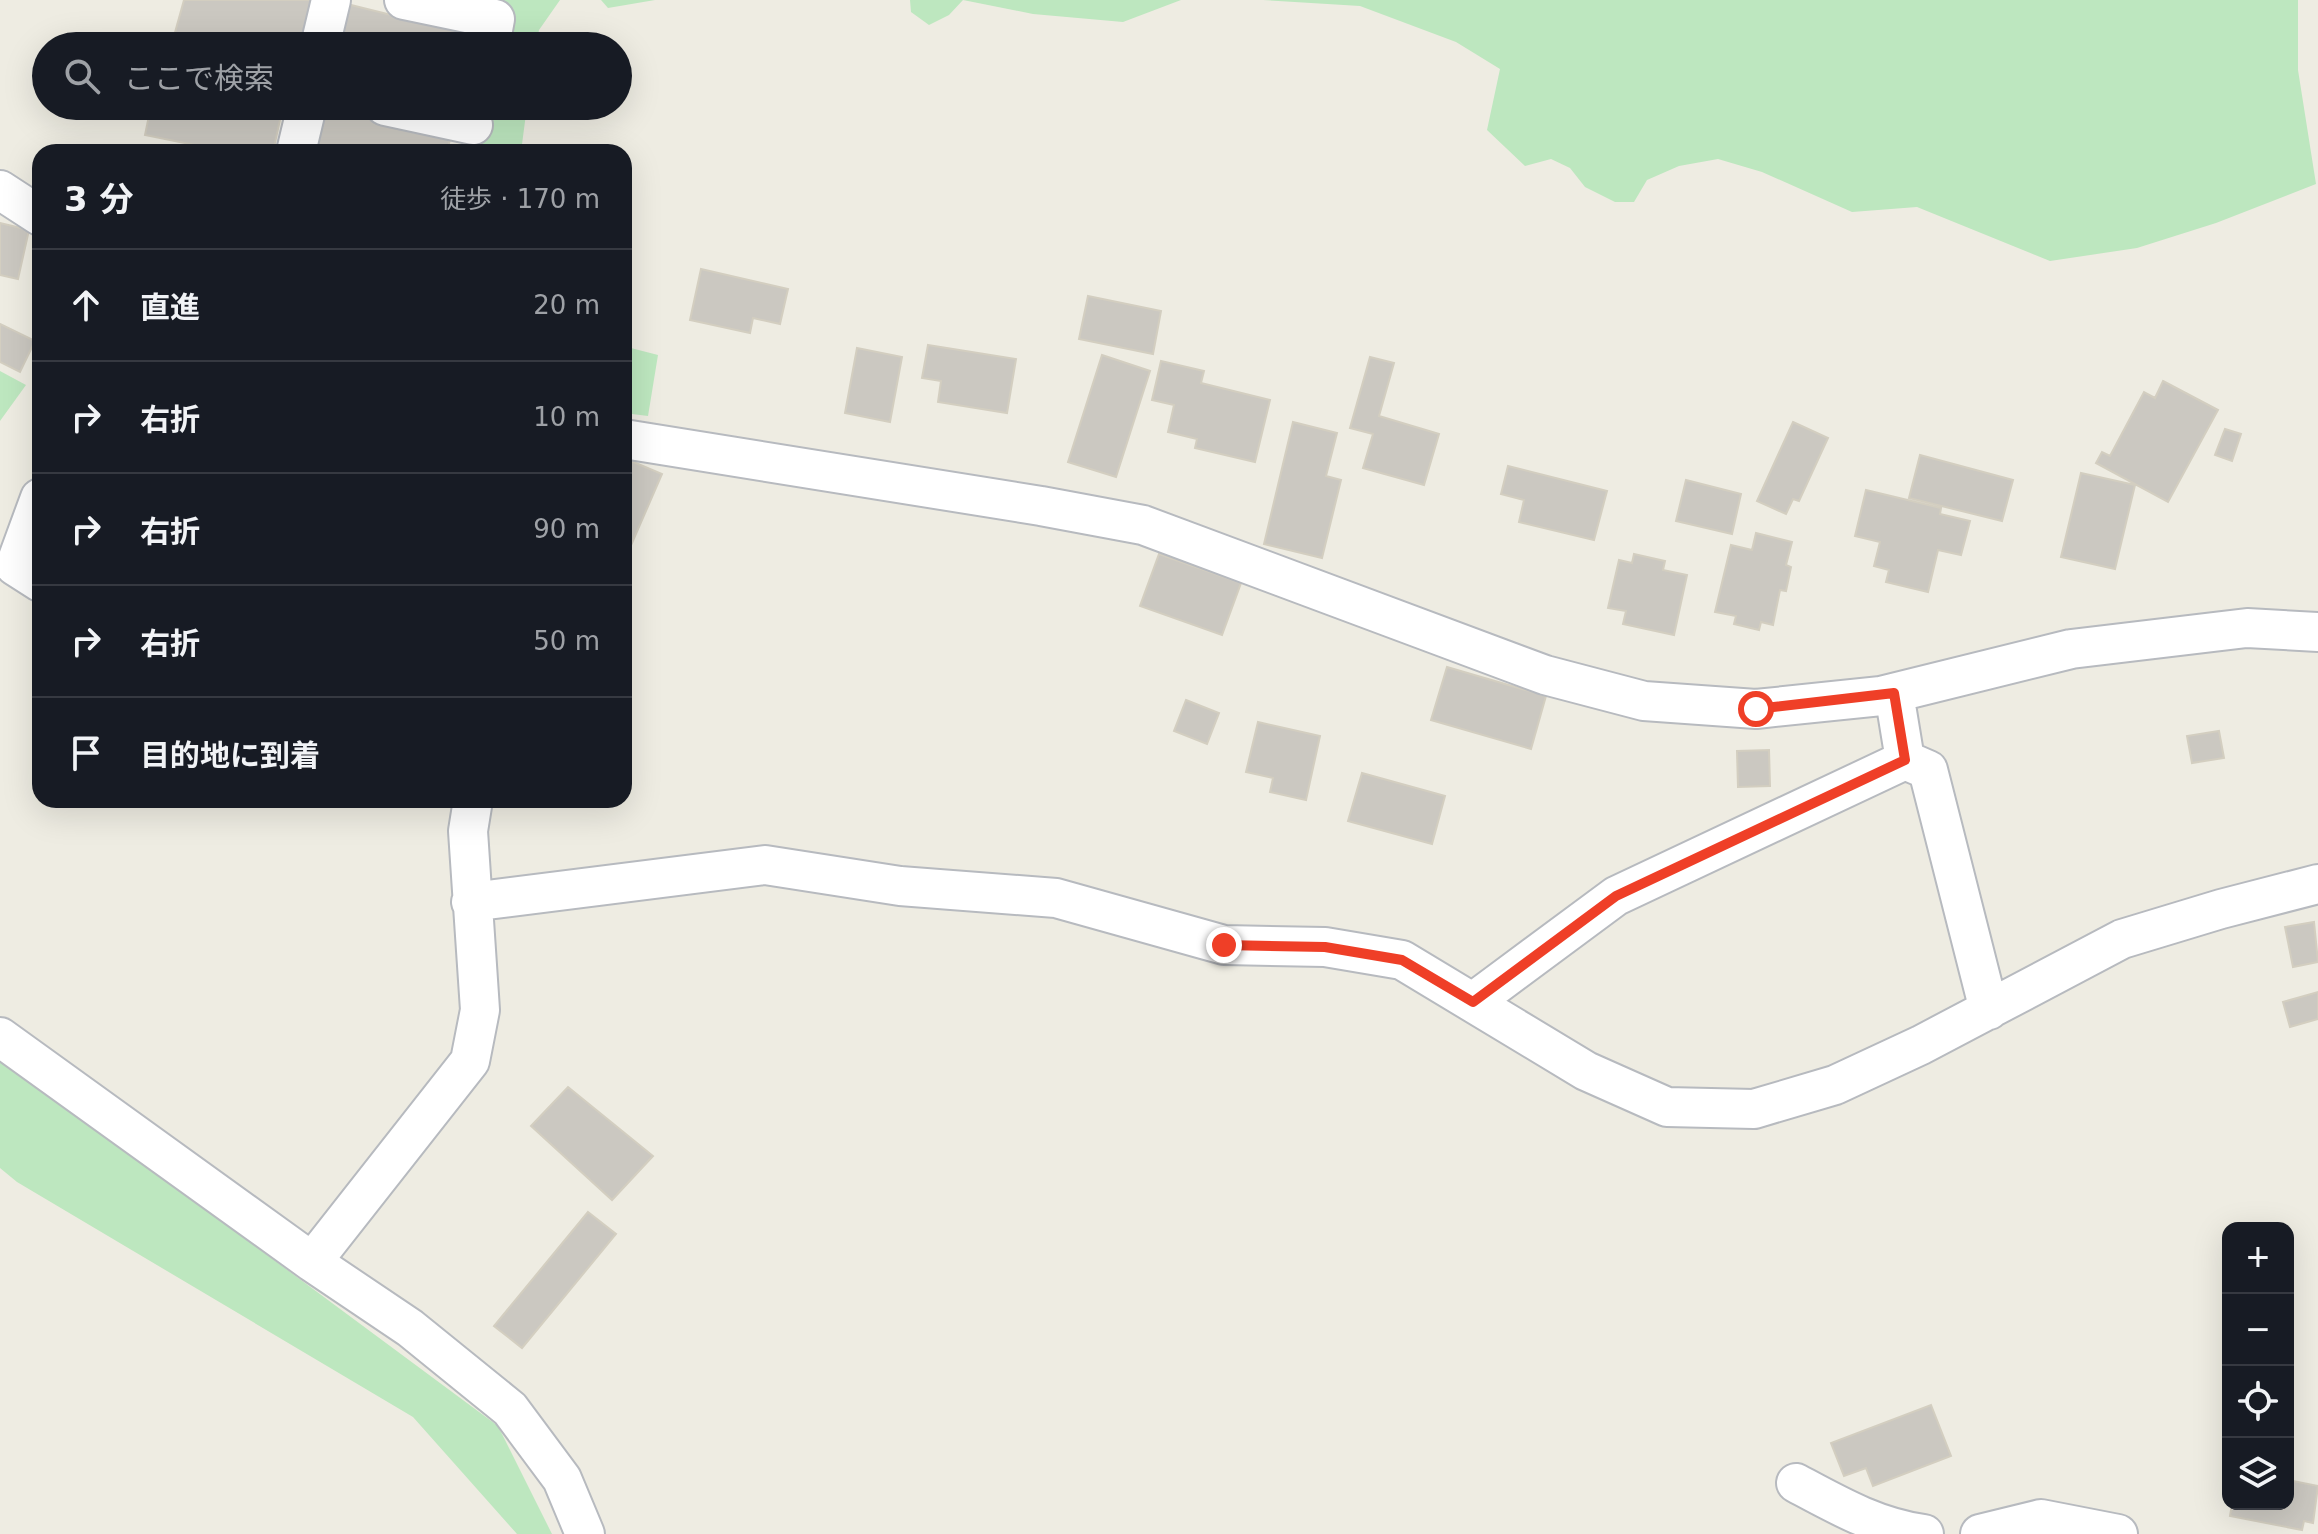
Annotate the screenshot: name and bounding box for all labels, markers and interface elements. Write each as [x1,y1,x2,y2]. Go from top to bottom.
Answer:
search box [32,32,632,120]
icon: search [60,54,104,98]
text: ここで検索 [124,61,274,96]
text: 3 分 [64,179,134,219]
text: 徒歩 · 170 m [440,184,600,214]
icon: ahead [64,283,108,327]
text: 直進 [140,290,200,325]
text: 20 m [533,290,600,320]
icon: right [64,395,108,439]
text: 右折 [140,402,200,437]
text: 10 m [533,402,600,432]
icon: right [64,507,108,551]
text: 右折 [140,514,200,549]
text: 90 m [533,514,600,544]
icon: right [64,619,108,663]
text: 右折 [140,626,200,661]
text: 50 m [533,626,600,656]
route start [1738,691,1774,727]
icon: arrive [64,731,108,775]
text: 目的地に到着 [140,738,320,773]
route end [1206,927,1242,963]
map controls [2222,1222,2294,1510]
button: + [2222,1222,2294,1294]
button: − [2222,1294,2294,1366]
button: locate [2222,1366,2294,1438]
button: layers [2222,1438,2294,1510]

